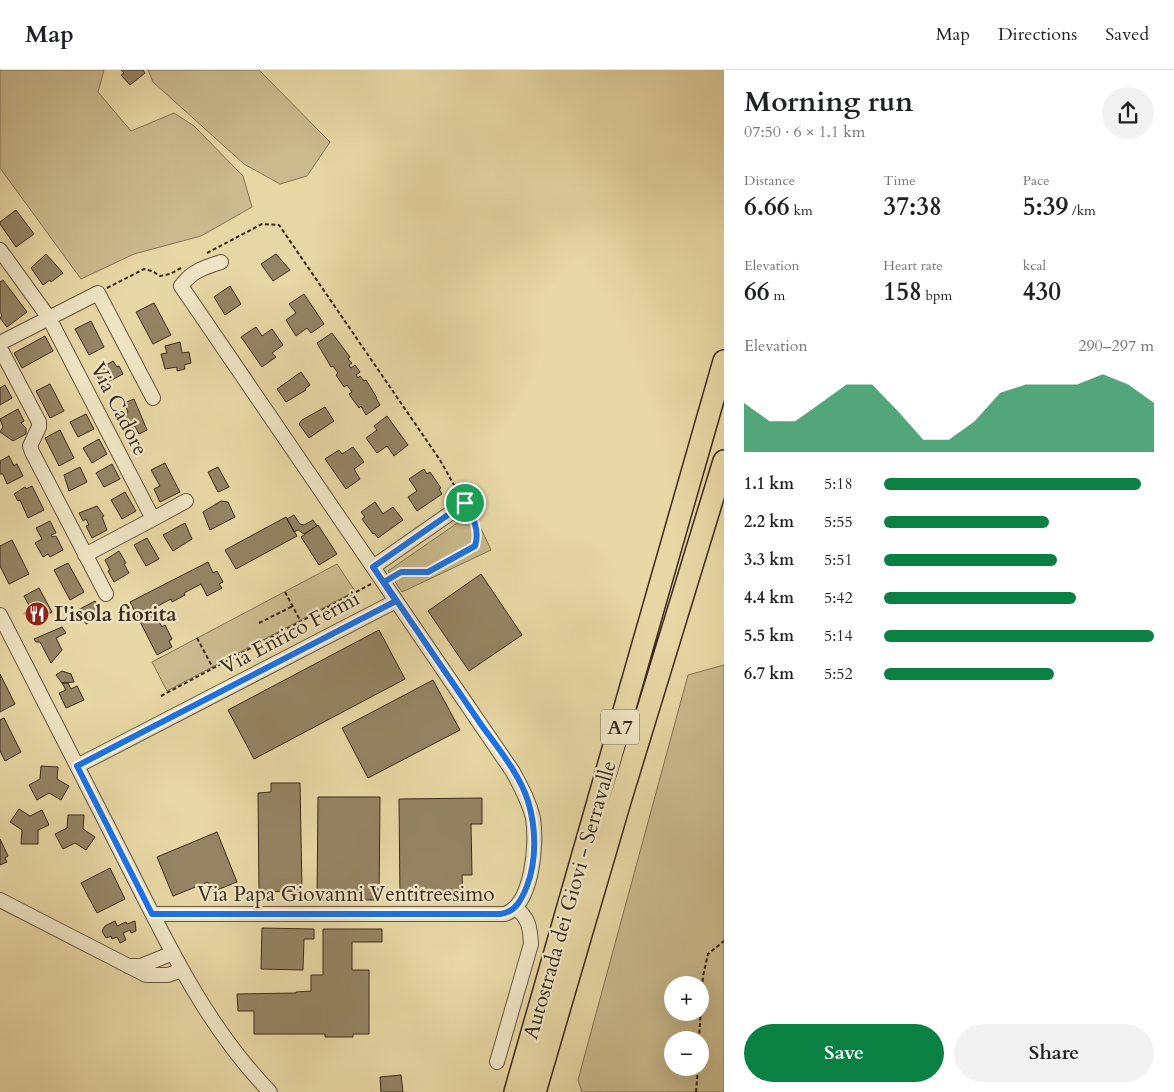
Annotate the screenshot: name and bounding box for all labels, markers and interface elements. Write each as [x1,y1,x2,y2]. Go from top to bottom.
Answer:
text: Map [25,18,74,51]
text: Map [936,22,970,47]
text: Directions [998,22,1077,47]
text: Saved [1105,22,1149,47]
text: Morning run [744,83,913,121]
button: share [1102,87,1154,139]
text: 07:50 · 6 × 1.1 km [744,121,865,143]
text: Distance [744,171,795,190]
text: Time [883,171,916,190]
text: Pace [1023,171,1050,190]
text: 6.66 [744,190,790,224]
text: 37:38 [883,190,942,224]
text: 5:39 [1023,190,1068,224]
text: km [790,201,813,220]
text: /km [1068,201,1096,220]
text: Elevation [744,256,800,275]
text: Heart rate [883,256,943,275]
text: kcal [1023,256,1046,275]
text: 66 [744,275,770,309]
text: 158 [883,275,922,309]
text: 430 [1023,275,1061,309]
text: m [770,286,785,305]
text: bpm [922,286,952,305]
text: Elevation [744,335,808,357]
text: 290–297 m [1078,335,1154,357]
street label: Via Cadore [83,357,155,461]
text: 1.1 km [744,473,794,495]
text: 5:18 [824,473,853,495]
pin [444,482,486,524]
icon: arrive [451,489,479,517]
text: 2.2 km [744,511,794,533]
text: 5:55 [824,511,853,533]
text: 3.3 km [744,549,794,571]
text: 5:51 [824,549,853,571]
street label: Via Enrico Fermi [215,584,365,682]
text: 4.4 km [744,587,794,609]
text: 5:42 [824,587,853,609]
place label: L'isola fiorita [54,600,177,629]
restaurant icon: L'isola fiorita [24,601,50,627]
text: 5.5 km [744,625,794,647]
text: 5:14 [824,625,853,647]
text: 6.7 km [744,663,794,685]
text: 5:52 [824,663,853,685]
road number: A7 [601,710,639,744]
street label: Autostrada dei Giovi - Serravalle [516,757,624,1043]
street label: Via Papa Giovanni Ventitreesimo [197,880,495,909]
map controls [664,976,709,1076]
button: + [664,976,709,1021]
button: Save [744,1024,944,1082]
button: Share [954,1024,1154,1082]
button: − [664,1031,709,1076]

